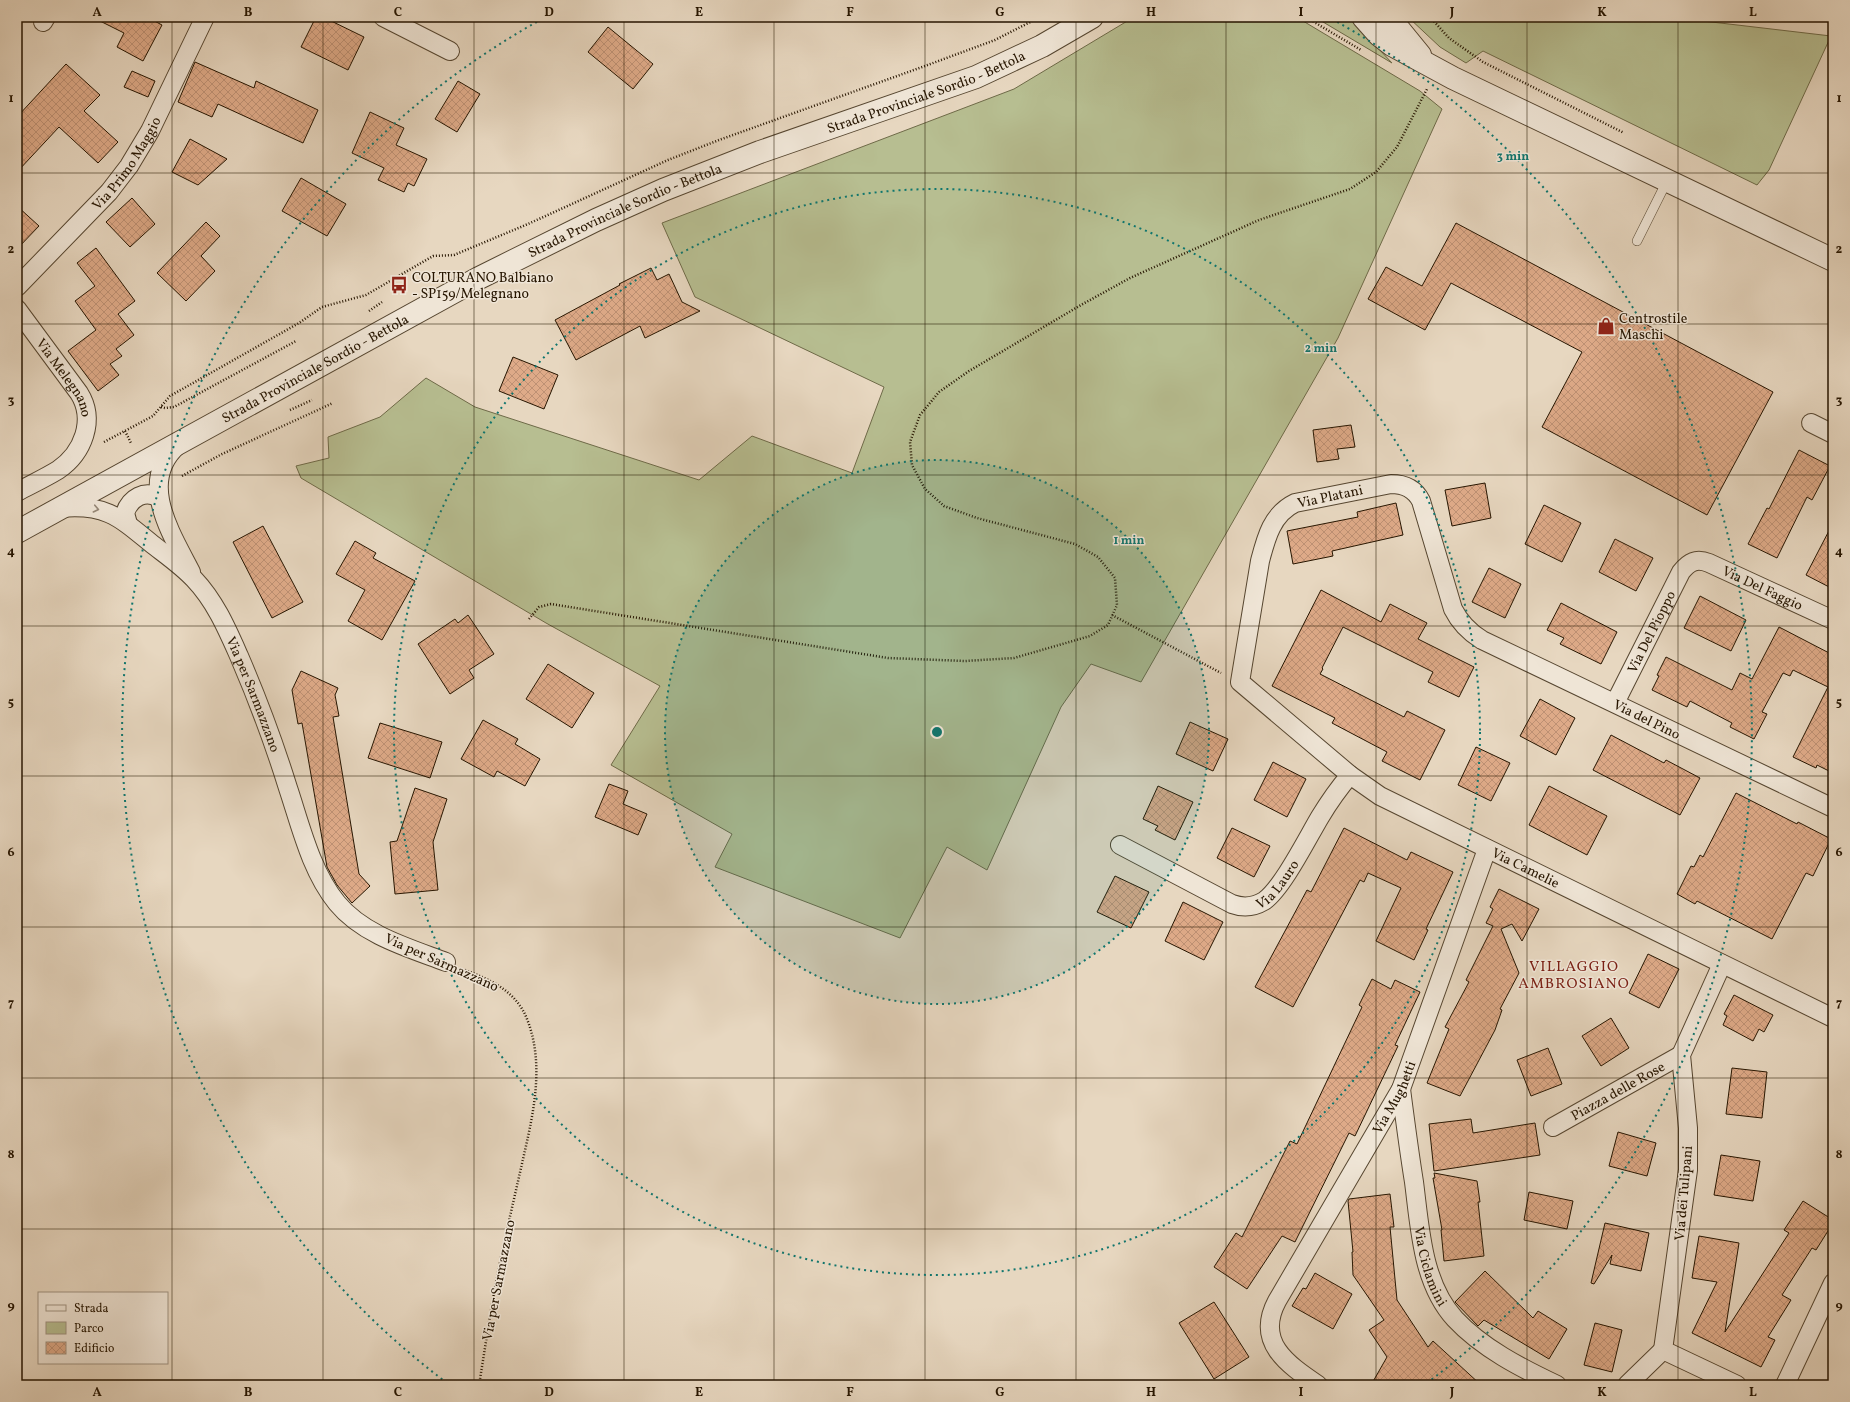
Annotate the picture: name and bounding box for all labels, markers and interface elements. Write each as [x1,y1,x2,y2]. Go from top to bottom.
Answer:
text: A [92,4,102,22]
text: B [244,4,253,22]
text: C [394,4,402,22]
text: D [544,4,554,22]
text: E [695,4,703,22]
text: F [846,4,854,22]
text: G [995,4,1005,22]
text: H [1146,4,1156,22]
text: I [1299,4,1304,22]
text: J [1449,4,1455,22]
text: K [1597,4,1607,22]
text: L [1749,4,1757,22]
street label: Strada Provinciale Sordio - Bettola [825,47,1029,139]
text: 1 [8,90,14,108]
text: 1 [1836,90,1842,108]
street label: Via Primo Maggio [89,114,166,215]
text: 3 min [1497,149,1529,165]
street label: Strada Provinciale Sordio - Bettola [525,160,725,263]
text: 2 [8,241,15,259]
text: 2 [1836,241,1843,259]
place label: COLTURANO Balbiano - SP159/Melegnano [412,269,553,304]
bus stop icon: COLTURANO Balbiano - SP159/Melegnano [389,275,409,295]
street label: Strada Provinciale Sordio - Bettola [219,310,413,429]
place label: Centrostile Maschi [1619,310,1688,345]
shop icon: Centrostile Maschi [1596,316,1616,336]
street label: Via Melegnano [31,335,95,418]
text: 2 min [1305,341,1337,357]
text: 3 [8,392,15,410]
text: 3 [1836,392,1843,410]
street label: Via Platani [1296,481,1365,514]
one-way arrow [93,504,99,513]
text: 1 min [1114,533,1145,549]
text: 4 [7,543,15,561]
text: 4 [1835,543,1843,561]
street label: Via Del Faggio [1719,562,1806,616]
street label: Via Del Pioppo [1624,588,1681,677]
street label: Via per Sarmazzano [221,634,284,755]
text: 5 [8,694,14,712]
text: 5 [1836,694,1842,712]
street label: Via del Pino [1610,696,1683,745]
centre of rings [930,725,944,739]
text: 6 [7,844,15,862]
street label: Via Camelie [1488,844,1563,894]
text: 6 [1835,844,1843,862]
street label: Via Lauro [1253,857,1304,915]
street label: Via per Sarmazzano [381,930,501,997]
district label: VILLAGGIO AMBROSIANO [1518,957,1630,995]
text: 7 [8,995,14,1013]
text: 7 [1836,995,1842,1013]
street label: Piazza delle Rose [1568,1058,1669,1126]
street label: Via Mughetti [1369,1059,1421,1138]
street label: Via dei Tulipani [1671,1145,1698,1241]
text: 8 [7,1146,15,1164]
text: 8 [1835,1146,1843,1164]
street label: Via per Sarmazzano [478,1218,521,1342]
street label: Via Ciclamini [1409,1225,1451,1310]
legend [38,1292,168,1364]
text: 9 [7,1297,15,1315]
text: 9 [1835,1297,1843,1315]
text: Strada [74,1301,109,1317]
text: Parco [74,1321,104,1337]
text: Edificio [74,1341,114,1357]
text: A [92,1384,102,1402]
text: B [244,1384,253,1402]
text: C [394,1384,402,1402]
text: D [544,1384,554,1402]
text: E [695,1384,703,1402]
text: F [846,1384,854,1402]
text: G [995,1384,1005,1402]
text: H [1146,1384,1156,1402]
text: I [1299,1384,1304,1402]
text: J [1449,1384,1455,1402]
text: K [1597,1384,1607,1402]
text: L [1749,1384,1757,1402]

